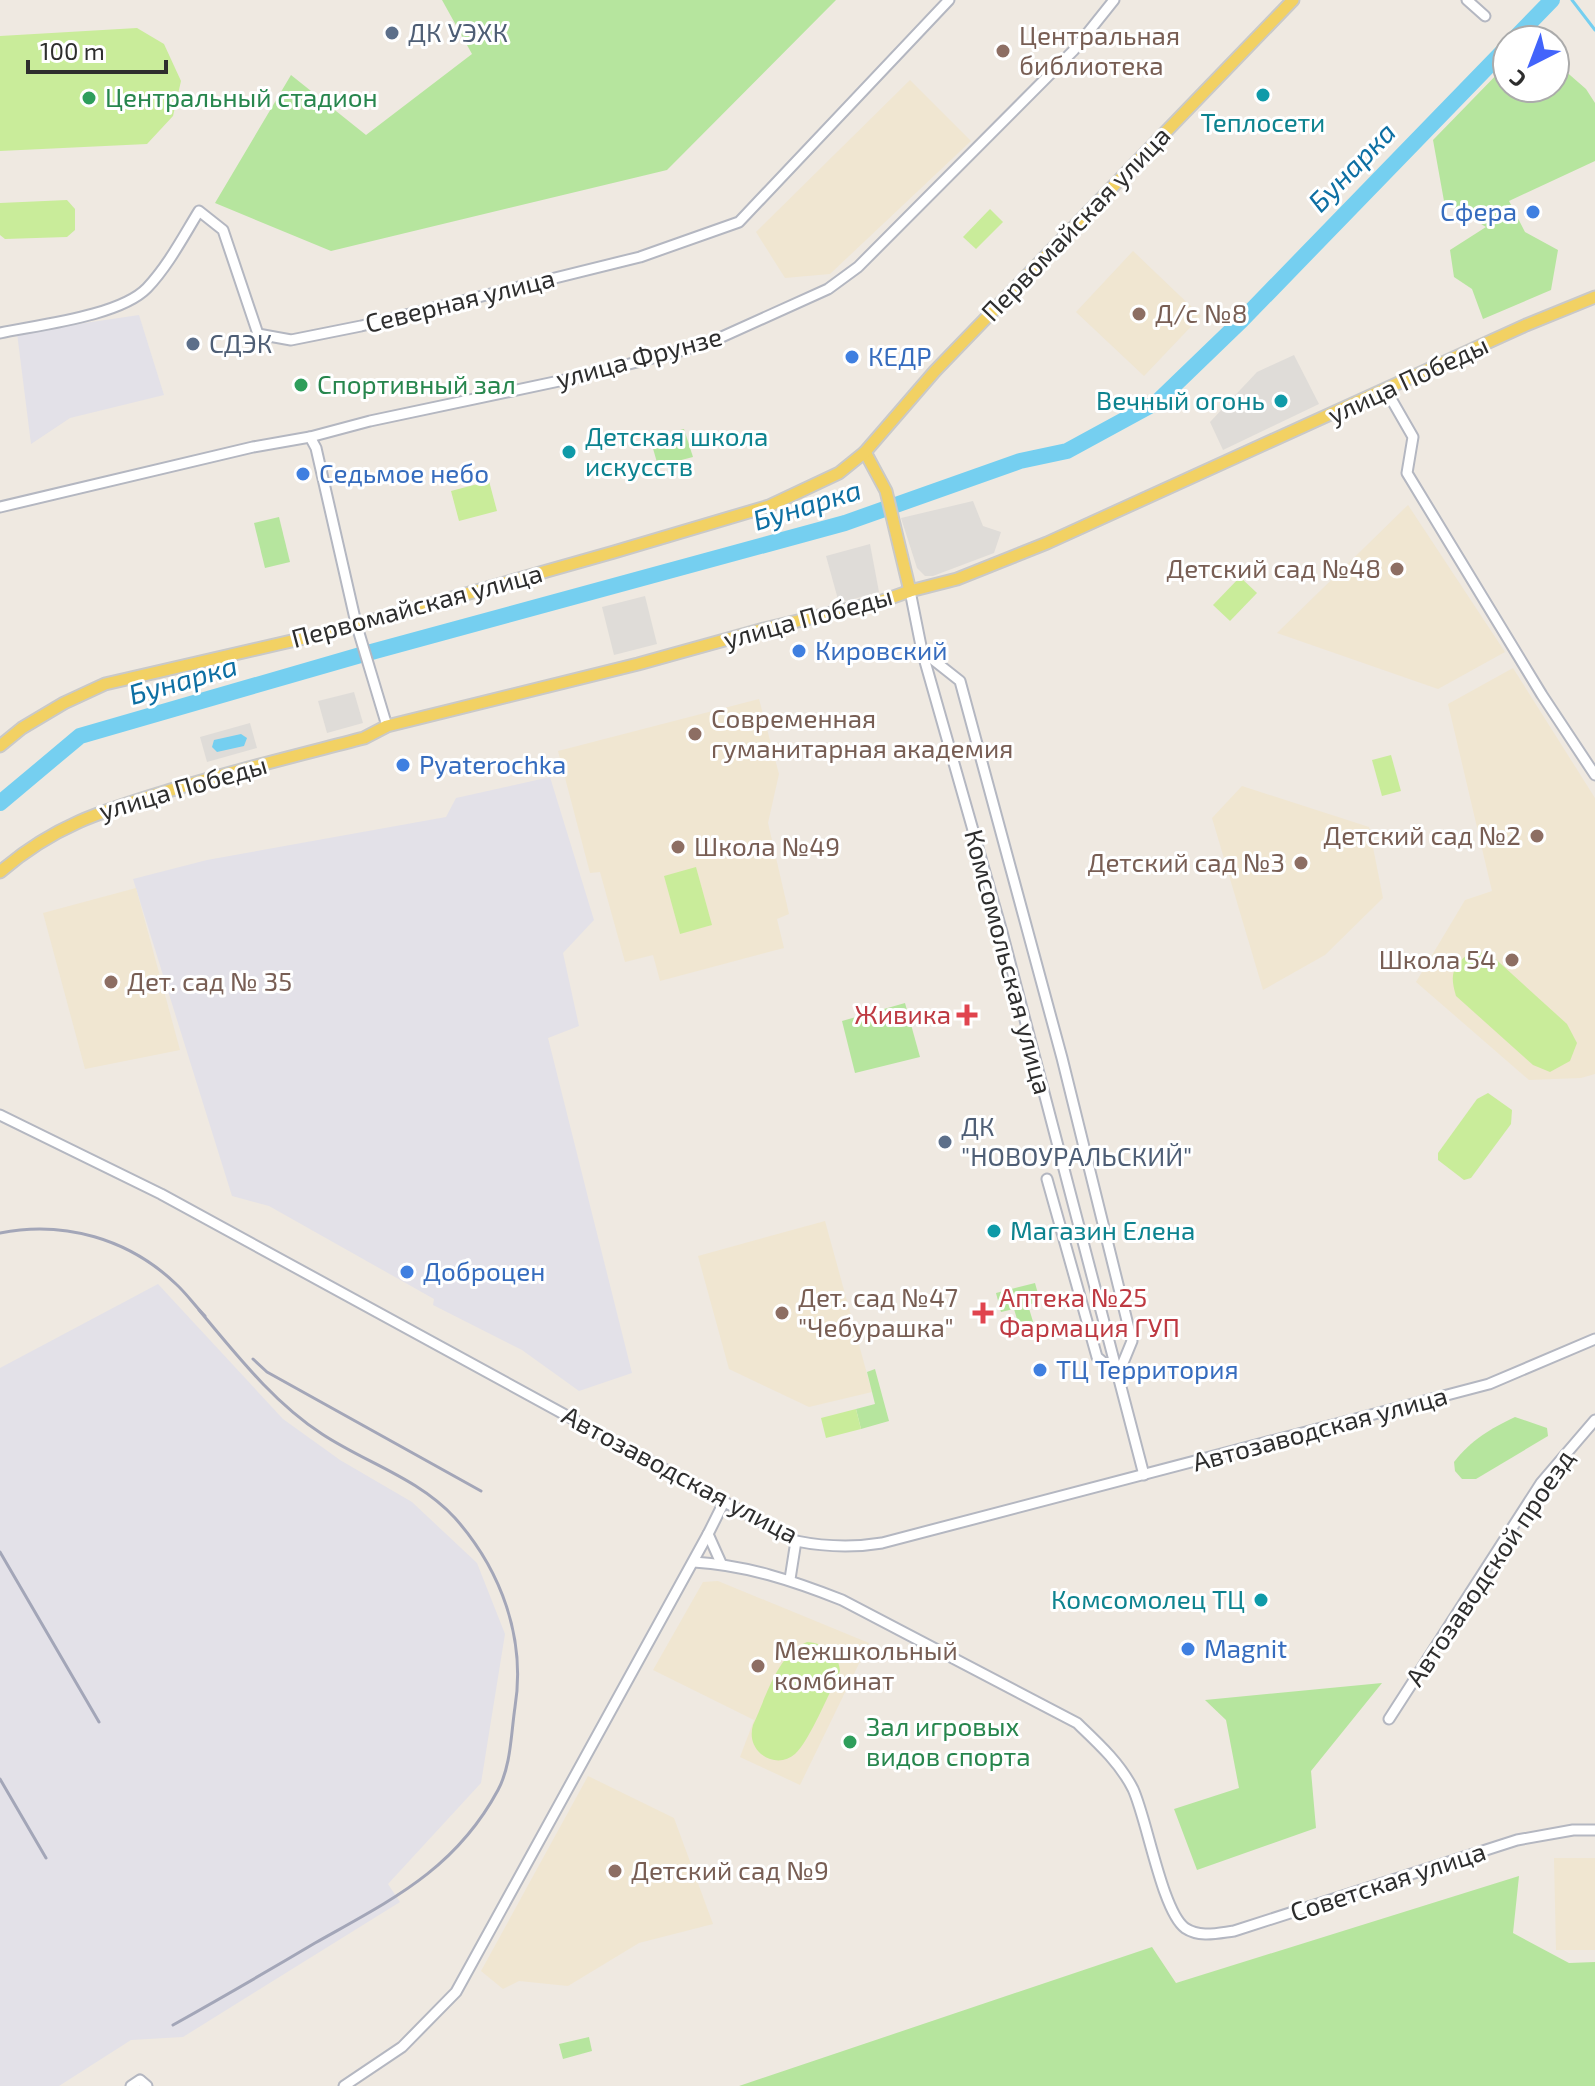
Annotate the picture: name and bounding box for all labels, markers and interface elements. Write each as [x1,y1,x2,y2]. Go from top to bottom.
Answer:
place label: ДК УЭХК [408,16,508,47]
place label: Центральная библиотека [1019,19,1180,80]
scale bar [28,24,166,74]
marker: ДК УЭХК [383,24,401,42]
north arrow [1491,24,1571,104]
text: 100 m [40,36,105,65]
marker: Центральная библиотека [994,42,1012,60]
text: С [1503,66,1530,94]
place label: Центральный стадион [105,81,378,112]
marker: Теплосети [1254,86,1272,104]
marker: Центральный стадион [80,89,98,107]
place label: Теплосети [1201,106,1325,137]
water label: Бунарка [1300,115,1402,218]
street label: Первомайская улица [974,119,1177,327]
place label: Сфера [1440,195,1517,226]
marker: Сфера [1524,203,1542,221]
street label: Северная улица [362,261,558,339]
place label: Д/с №8 [1155,297,1248,328]
marker: Д/с №8 [1130,305,1148,323]
street label: улица Фрунзе [552,319,725,395]
place label: СДЭК [209,327,272,358]
street label: улица Победы [1322,328,1493,430]
marker: СДЭК [184,335,202,353]
place label: КЕДР [868,340,932,371]
marker: КЕДР [843,348,861,366]
place label: Спортивный зал [317,368,516,399]
marker: Спортивный зал [292,376,310,394]
place label: Вечный огонь [1096,384,1265,415]
marker: Вечный огонь [1272,392,1290,410]
place label: Детская школа искусств [585,420,768,482]
marker: Детская школа искусств [560,443,578,461]
place label: Седьмое небо [319,457,489,488]
marker: Седьмое небо [294,465,312,483]
water label: Бунарка [749,472,865,537]
place label: Детский сад №48 [1166,552,1381,583]
street label: Первомайская улица [288,556,546,654]
marker: Детский сад №48 [1388,560,1406,578]
street label: улица Победы [720,579,896,655]
place label: Кировский [815,634,948,665]
marker: Кировский [790,642,808,660]
water label: Бунарка [125,647,241,711]
place label: Современная гуманитарная академия [711,702,1013,764]
marker: Современная гуманитарная академия [686,725,704,743]
street label: улица Победы [95,748,270,826]
place label: Pyaterochka [419,748,566,779]
marker: Pyaterochka [394,756,412,774]
place label: Детский сад №2 [1323,819,1521,850]
street label: Комсомольская улица [958,826,1060,1098]
marker: Детский сад №2 [1528,827,1546,845]
place label: Школа №49 [694,830,840,861]
marker: Школа №49 [669,838,687,856]
place label: Детский сад №3 [1087,846,1285,877]
marker: Детский сад №3 [1292,854,1310,872]
place label: Школа 54 [1379,943,1496,974]
marker: Школа 54 [1503,951,1521,969]
place label: Дет. сад № 35 [127,965,292,996]
marker: Дет. сад № 35 [102,973,120,991]
place label: Живика [854,998,951,1029]
marker: Живика [958,1006,976,1024]
place label: ДК "НОВОУРАЛЬСКИЙ" [961,1110,1192,1171]
marker: ДК "НОВОУРАЛЬСКИЙ" [936,1133,954,1151]
place label: Магазин Елена [1010,1214,1195,1245]
marker: Магазин Елена [985,1222,1003,1240]
place label: Доброцен [423,1255,545,1286]
marker: Доброцен [398,1263,416,1281]
place label: Дет. сад №47 "Чебурашка" [798,1281,958,1343]
place label: Аптека №25 Фармация ГУП [999,1281,1180,1342]
marker: Дет. сад №47 "Чебурашка" [773,1304,791,1322]
marker: Аптека №25 Фармация ГУП [974,1304,992,1322]
place label: ТЦ Территория [1056,1353,1239,1384]
marker: ТЦ Территория [1031,1361,1049,1379]
street label: Автозаводская улица [1189,1379,1451,1477]
street label: Автозаводская улица [557,1398,804,1550]
street label: Автозаводской проезд [1398,1443,1579,1691]
place label: Комсомолец ТЦ [1051,1583,1245,1614]
marker: Комсомолец ТЦ [1252,1591,1270,1609]
place label: Magnit [1204,1632,1287,1663]
place label: Межшкольный комбинат [774,1634,958,1695]
marker: Magnit [1179,1640,1197,1658]
marker: Межшкольный комбинат [749,1657,767,1675]
place label: Зал игровых видов спорта [866,1710,1031,1771]
marker: Зал игровых видов спорта [841,1733,859,1751]
street label: Советская улица [1286,1834,1489,1928]
place label: Детский сад №9 [631,1854,829,1885]
marker: Детский сад №9 [606,1862,624,1880]

